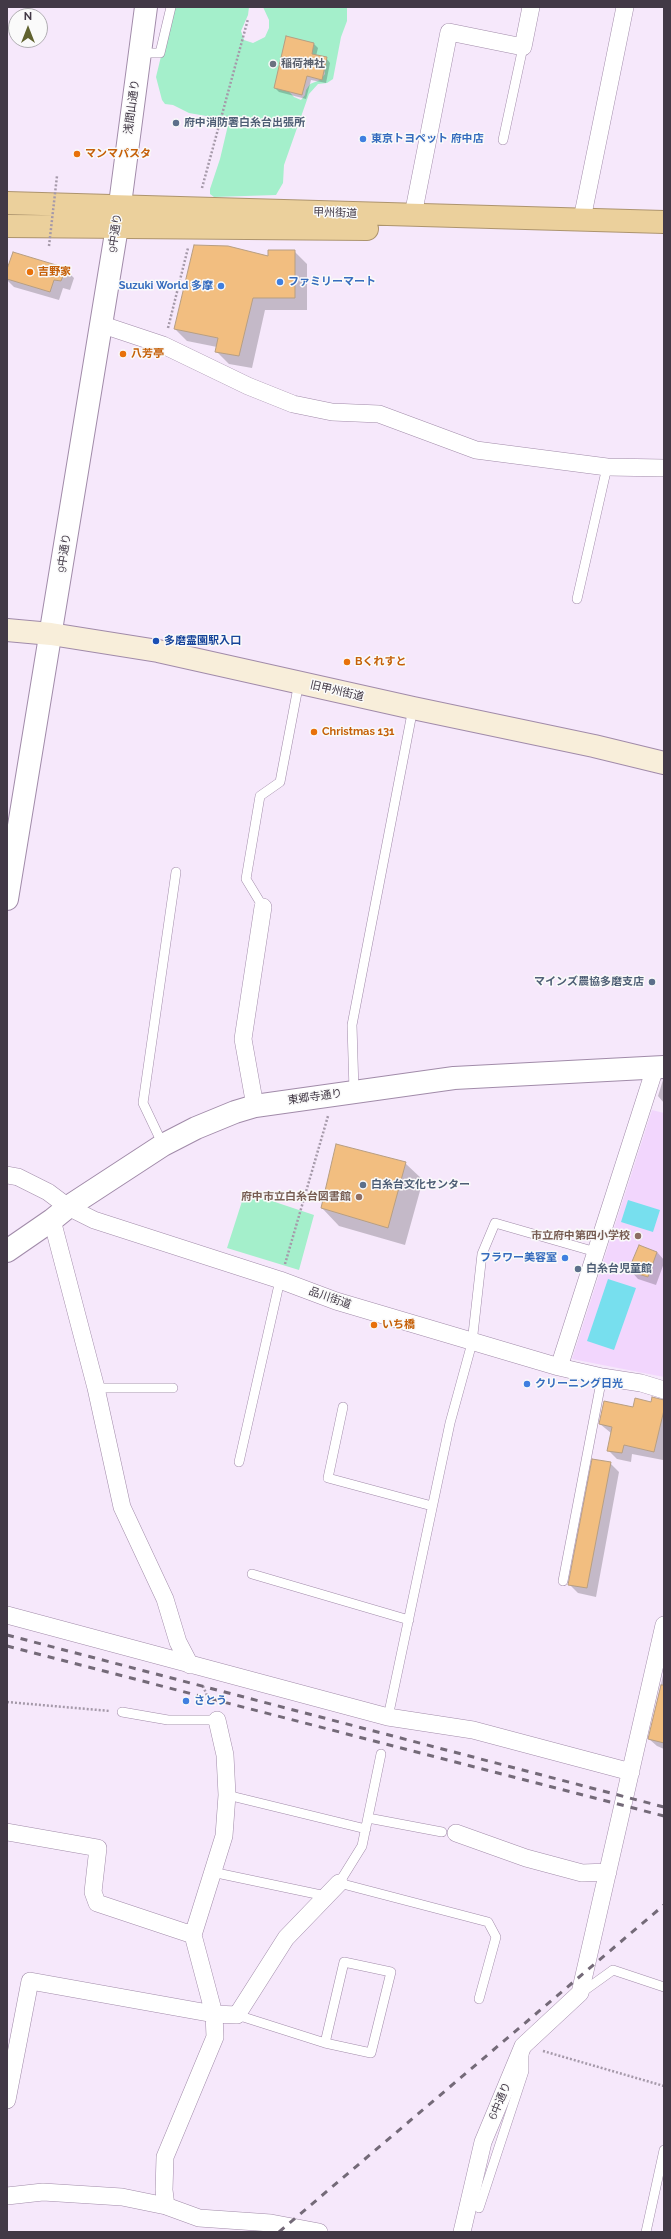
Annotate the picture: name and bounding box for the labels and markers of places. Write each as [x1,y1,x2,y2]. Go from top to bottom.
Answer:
place label: 稲荷神社 [281,57,325,71]
marker: 稲荷神社 [268,59,278,69]
place label: 府中消防署白糸台出張所 [184,116,305,130]
marker: 府中消防署白糸台出張所 [171,118,181,128]
place label: 東京トヨペット 府中店 [371,132,484,146]
marker: 東京トヨペット 府中店 [358,134,368,144]
place label: マンマパスタ [85,147,151,161]
marker: マンマパスタ [72,149,82,159]
place label: 吉野家 [38,265,71,279]
marker: 吉野家 [25,267,35,277]
place label: ファミリーマート [288,275,376,289]
marker: ファミリーマート [275,277,285,287]
place label: Suzuki World 多摩 [119,279,213,293]
marker: Suzuki World 多摩 [216,281,226,291]
place label: 八芳亭 [131,347,164,361]
marker: 八芳亭 [118,349,128,359]
place label: 多磨霊園駅入口 [164,634,241,648]
marker: 多磨霊園駅入口 [151,636,161,646]
place label: Bくれすと [355,655,406,669]
marker: Bくれすと [342,657,352,667]
place label: Christmas 131 [322,725,395,739]
marker: Christmas 131 [309,727,319,737]
place label: マインズ農協多磨支店 [534,975,644,989]
marker: マインズ農協多磨支店 [647,977,657,987]
place label: 白糸台文化センター [371,1178,470,1192]
marker: 白糸台文化センター [358,1180,368,1190]
place label: 府中市立白糸台図書館 [241,1190,351,1204]
marker: 府中市立白糸台図書館 [354,1192,364,1202]
place label: 市立府中第四小学校 [531,1229,630,1243]
marker: 市立府中第四小学校 [633,1231,643,1241]
place label: フラワー美容室 [480,1251,557,1265]
marker: フラワー美容室 [560,1253,570,1263]
place label: 白糸台児童館 [586,1262,652,1276]
marker: 白糸台児童館 [573,1264,583,1274]
place label: いち橋 [382,1318,415,1332]
marker: いち橋 [369,1320,379,1330]
place label: クリーニング日光 [535,1377,623,1391]
marker: クリーニング日光 [522,1379,532,1389]
place label: さとう [194,1694,227,1708]
marker: さとう [181,1696,191,1706]

